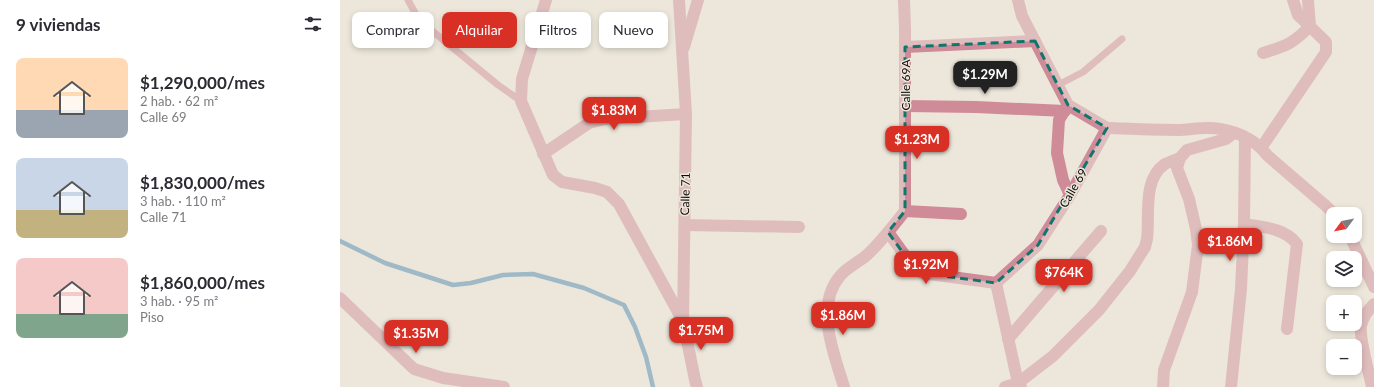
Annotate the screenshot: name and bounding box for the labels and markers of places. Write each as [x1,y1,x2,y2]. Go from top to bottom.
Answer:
pin: $1.29M [952,61,1018,95]
pin: $1.83M [581,97,647,131]
pin: $1.23M [884,126,950,160]
pin: $1.86M [1197,228,1263,262]
pin: $1.92M [893,251,959,285]
pin: $764K [1036,259,1092,293]
pin: $1.86M [810,302,876,336]
pin: $1.75M [668,317,734,351]
pin: $1.35M [383,320,449,354]

